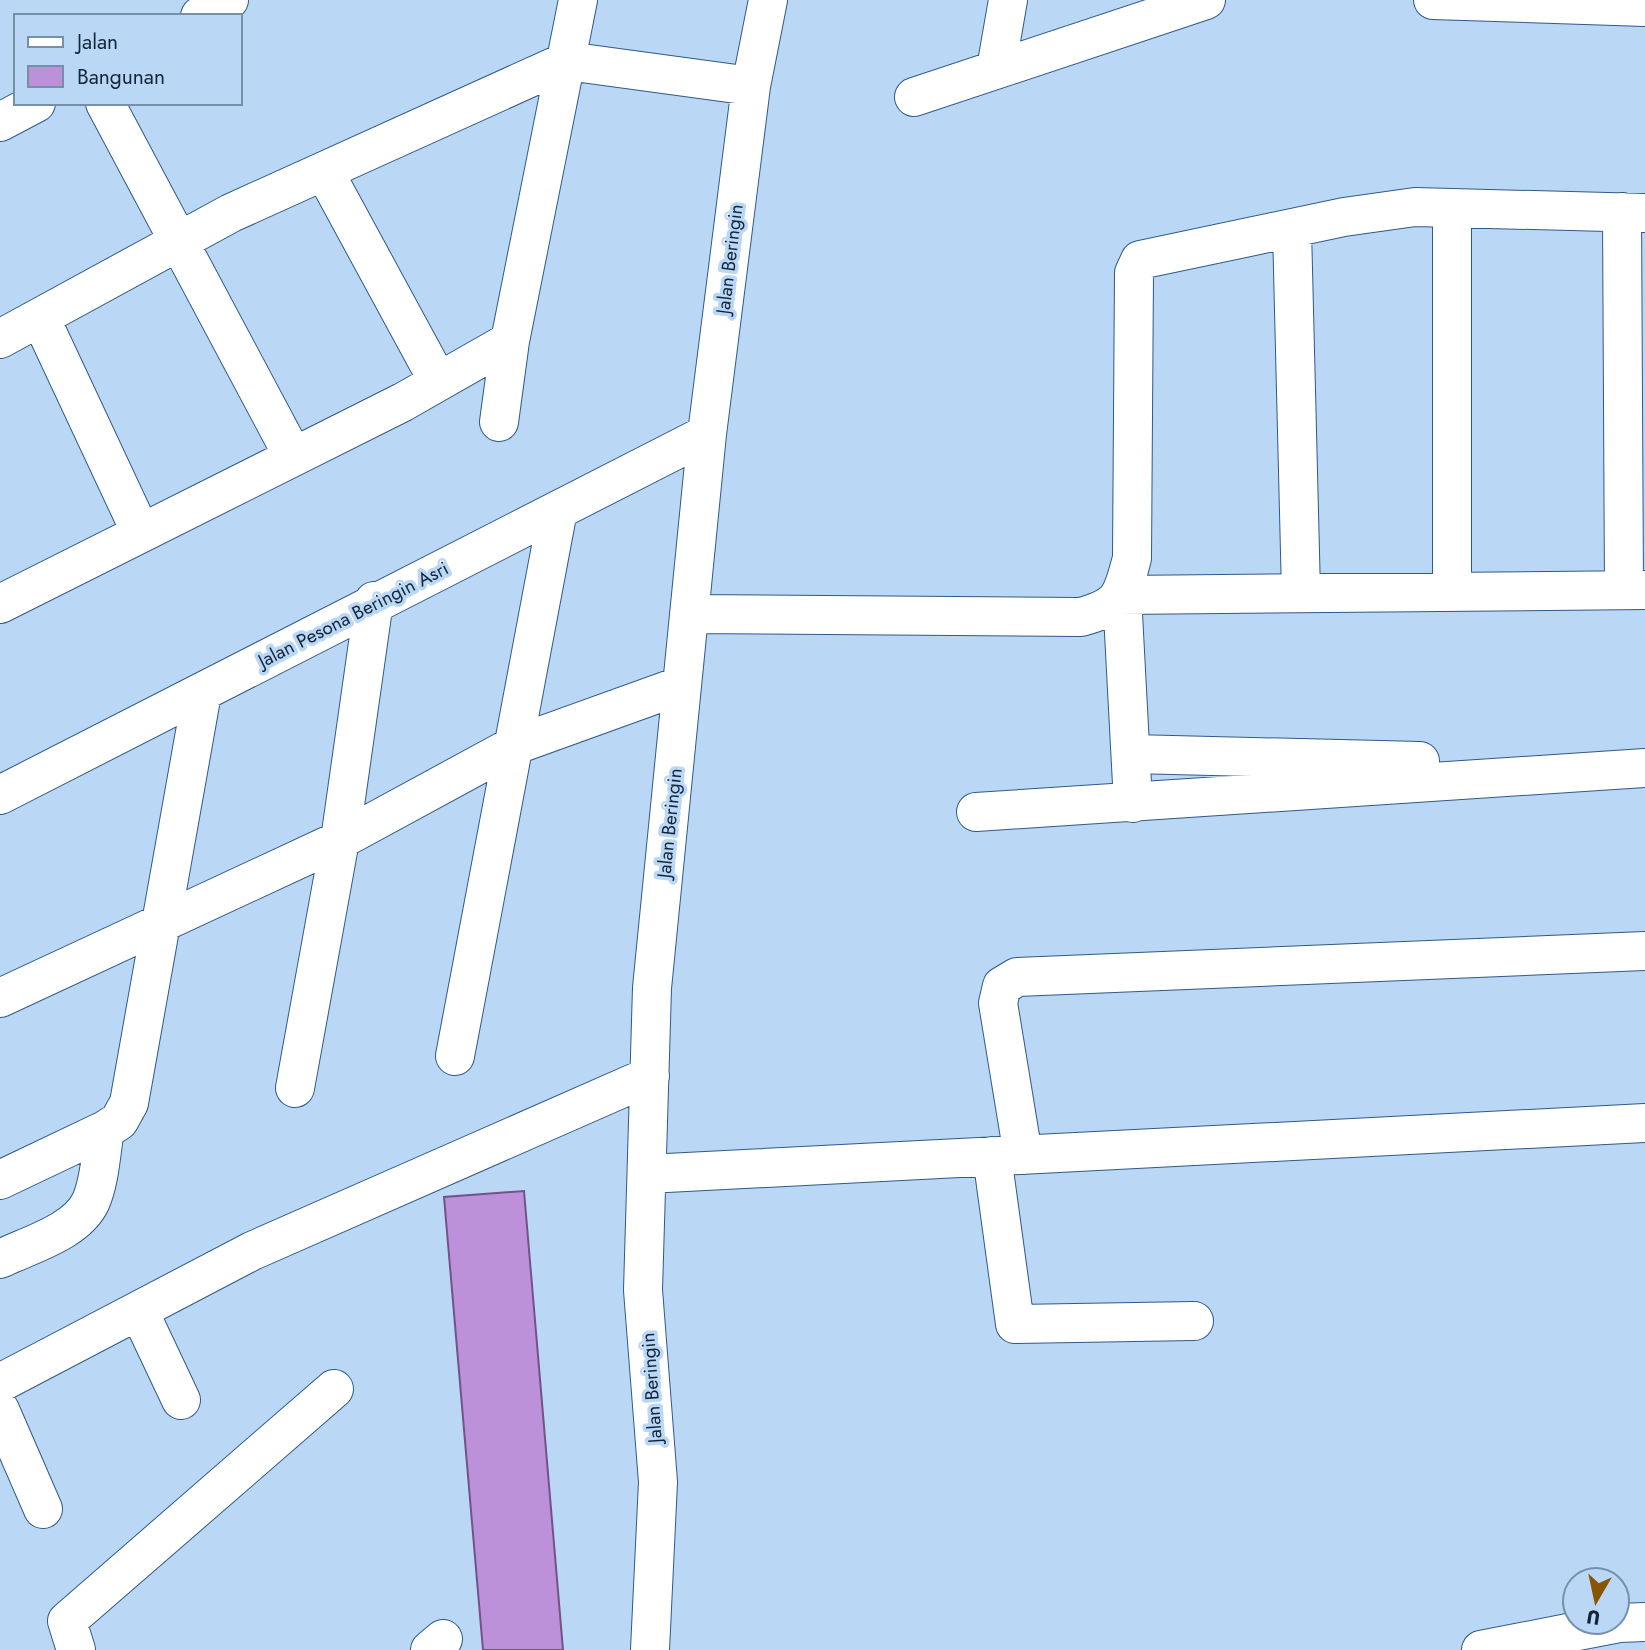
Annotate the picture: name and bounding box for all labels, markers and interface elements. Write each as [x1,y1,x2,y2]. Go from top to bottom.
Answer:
legend [14,14,242,105]
text: Jalan [74,27,118,57]
text: Bangunan [77,62,165,92]
street label: Jalan Beringin [709,203,750,318]
street label: Jalan Pesona Beringin Asri [251,555,453,676]
street label: Jalan Beringin [650,767,689,882]
street label: Jalan Beringin [634,1332,669,1447]
north arrow [1561,1566,1631,1636]
text: U [1585,1603,1602,1632]

